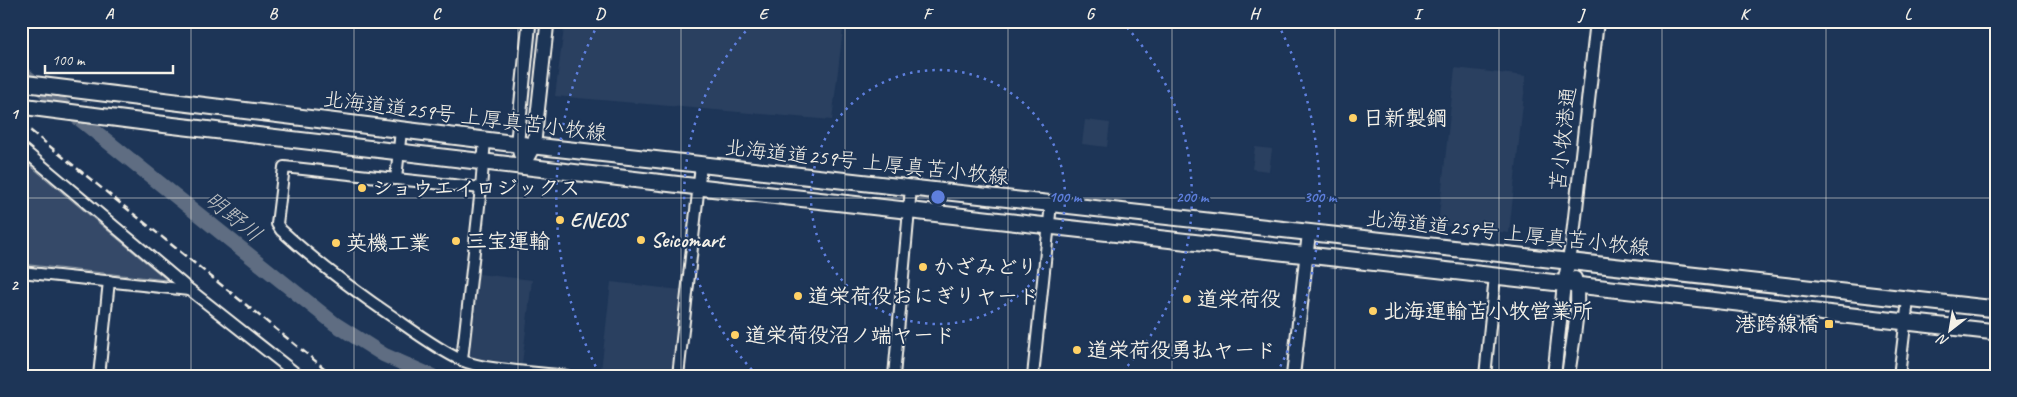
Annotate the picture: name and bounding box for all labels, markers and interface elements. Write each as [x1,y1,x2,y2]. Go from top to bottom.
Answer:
text: A [105,4,115,24]
text: B [269,4,279,24]
text: C [432,4,442,24]
text: D [595,4,606,24]
text: E [759,4,770,24]
text: F [923,4,934,24]
text: G [1086,4,1096,24]
text: H [1249,4,1261,24]
text: I [1414,4,1424,24]
text: J [1577,4,1586,24]
text: K [1740,4,1752,24]
text: L [1905,4,1913,24]
scale bar [45,42,172,74]
text: 100 m [52,51,86,70]
street label: 苫小牧港通 [1545,85,1581,193]
street label: 北海道道259号 上厚真苫小牧線 [322,86,608,146]
text: 1 [10,104,19,124]
place label: 日新製鋼 [1363,105,1447,131]
marker: 日新製鋼 [1347,112,1359,124]
street label: 北海道道259号 上厚真苫小牧線 [724,134,1010,190]
place label: ショウエイロジックス [372,175,580,201]
marker: ショウエイロジックス [356,182,368,194]
water label: 明野川 [199,185,268,248]
centre of rings [929,188,947,206]
text: 100 m [1049,188,1083,207]
text: 200 m [1176,188,1210,207]
text: 300 m [1304,188,1338,207]
street label: 北海道道259号 上厚真苫小牧線 [1365,205,1651,261]
place label: ENEOS [570,207,630,233]
marker: ENEOS [554,214,566,226]
place label: Seicomart [651,227,726,253]
place label: 三宝運輸 [466,228,550,254]
place label: 英機工業 [346,230,430,256]
marker: Seicomart [635,234,647,246]
marker: 三宝運輸 [450,235,462,247]
marker: 英機工業 [330,237,342,249]
place label: かざみどり [933,254,1038,280]
marker: かざみどり [917,261,929,273]
text: 2 [10,275,19,295]
place label: 道栄荷役おにぎりヤード [808,283,1039,309]
place label: 道栄荷役 [1197,286,1281,312]
marker: 道栄荷役おにぎりヤード [792,290,804,302]
marker: 道栄荷役 [1181,293,1193,305]
place label: 北海運輸苫小牧営業所 [1383,298,1593,324]
north arrow [1924,304,1974,354]
marker: 北海運輸苫小牧営業所 [1367,305,1379,317]
place label: 港跨線橋 [1735,311,1819,337]
marker: 港跨線橋 [1823,318,1835,330]
place label: 道栄荷役沼ノ端ヤード [745,322,955,348]
marker: 道栄荷役沼ノ端ヤード [729,329,741,341]
text: N [1933,330,1952,350]
place label: 道栄荷役勇払ヤード [1087,337,1276,363]
marker: 道栄荷役勇払ヤード [1071,344,1083,356]

